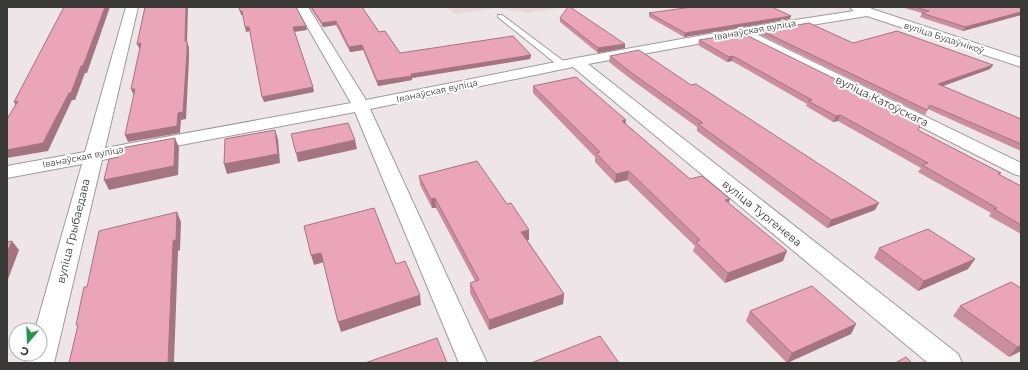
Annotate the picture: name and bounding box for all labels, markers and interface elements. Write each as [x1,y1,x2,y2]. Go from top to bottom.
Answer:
street label: Іванаўская вуліца [713,17,797,42]
street label: вуліца Будаўнікоў [903,19,986,56]
street label: вуліца Катоўскага [833,72,931,130]
street label: Іванаўская вуліца [395,77,479,104]
street label: Іванаўская вуліца [41,143,125,170]
street label: вуліца Грыбаедава [53,177,93,285]
street label: вуліца Тургенева [719,177,805,249]
north arrow [8,322,48,362]
text: С [19,344,31,359]

